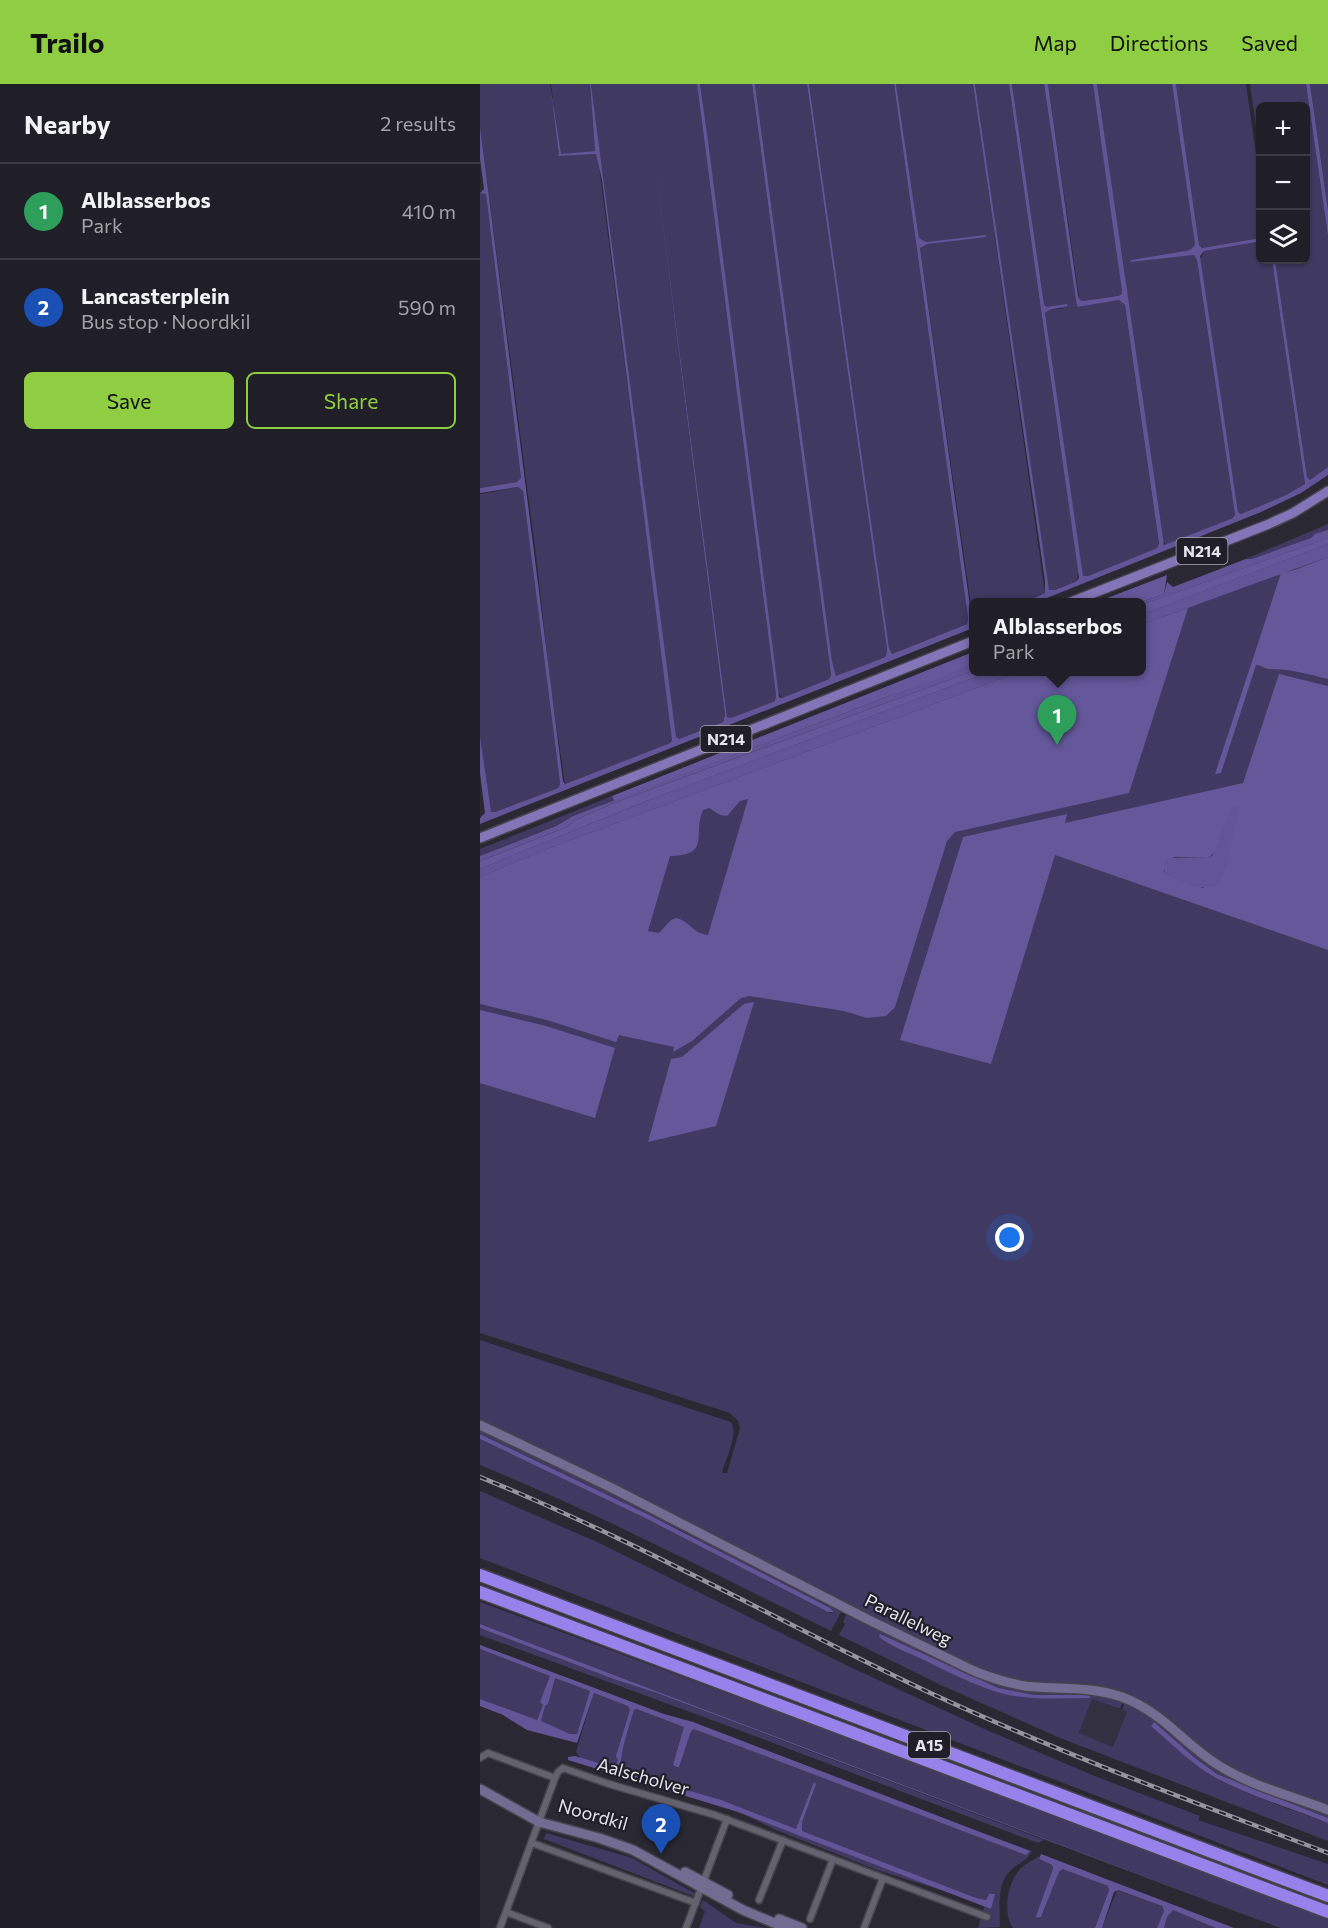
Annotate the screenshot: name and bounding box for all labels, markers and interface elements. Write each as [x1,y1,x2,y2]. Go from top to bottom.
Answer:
text: Trailo [30,25,105,59]
text: Map [1034,30,1077,55]
text: Directions [1110,30,1208,55]
text: Saved [1241,30,1298,55]
map controls [1256,102,1310,264]
button: + [1256,102,1310,156]
text: Nearby [24,108,111,139]
text: 2 results [380,111,456,135]
button: − [1256,156,1310,210]
text: Alblasserbos [81,186,211,213]
text: 1 [39,199,48,223]
text: 410 m [402,199,456,223]
button: layers [1256,210,1310,264]
text: Park [81,213,123,237]
text: Lancasterplein [81,282,230,309]
text: 2 [38,295,49,319]
text: 590 m [398,295,456,319]
text: Bus stop · Noordkil [81,309,251,333]
button: Save [24,372,234,429]
button: Share [246,372,456,429]
road number: N214 [1176,538,1228,564]
popup [969,598,1146,676]
text: Alblasserbos [993,612,1122,639]
text: Park [993,639,1034,663]
pin: 1 [1038,696,1076,745]
road number: N214 [700,726,752,752]
your location [995,1223,1024,1252]
street label: Parallelweg [862,1589,956,1650]
road number: A15 [908,1732,950,1758]
street label: Aalscholver [595,1752,692,1800]
street label: Noordkil [556,1794,631,1834]
pin: 2 [642,1804,681,1854]

